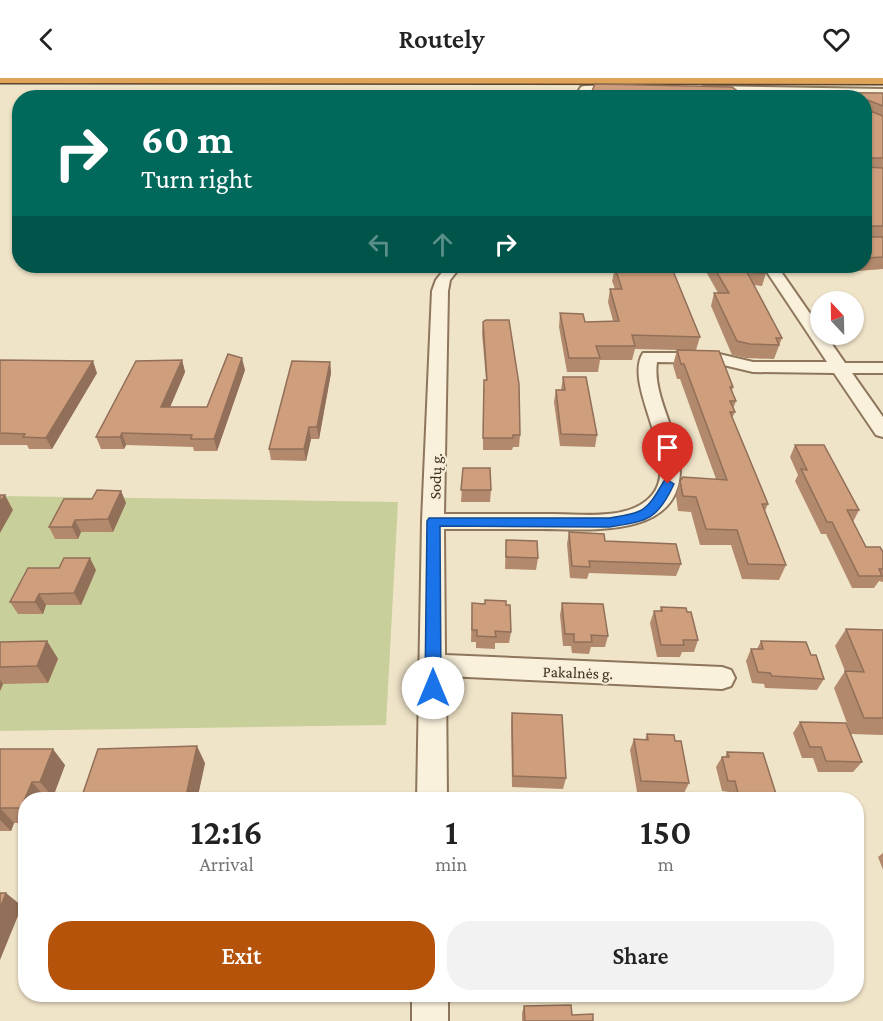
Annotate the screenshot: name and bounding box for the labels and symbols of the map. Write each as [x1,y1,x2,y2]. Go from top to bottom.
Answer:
north arrow [810,291,864,345]
pin [642,422,693,484]
street label: Sodų g. [426,452,446,500]
position arrow [401,656,465,720]
street label: Pakalnės g. [542,663,613,683]

